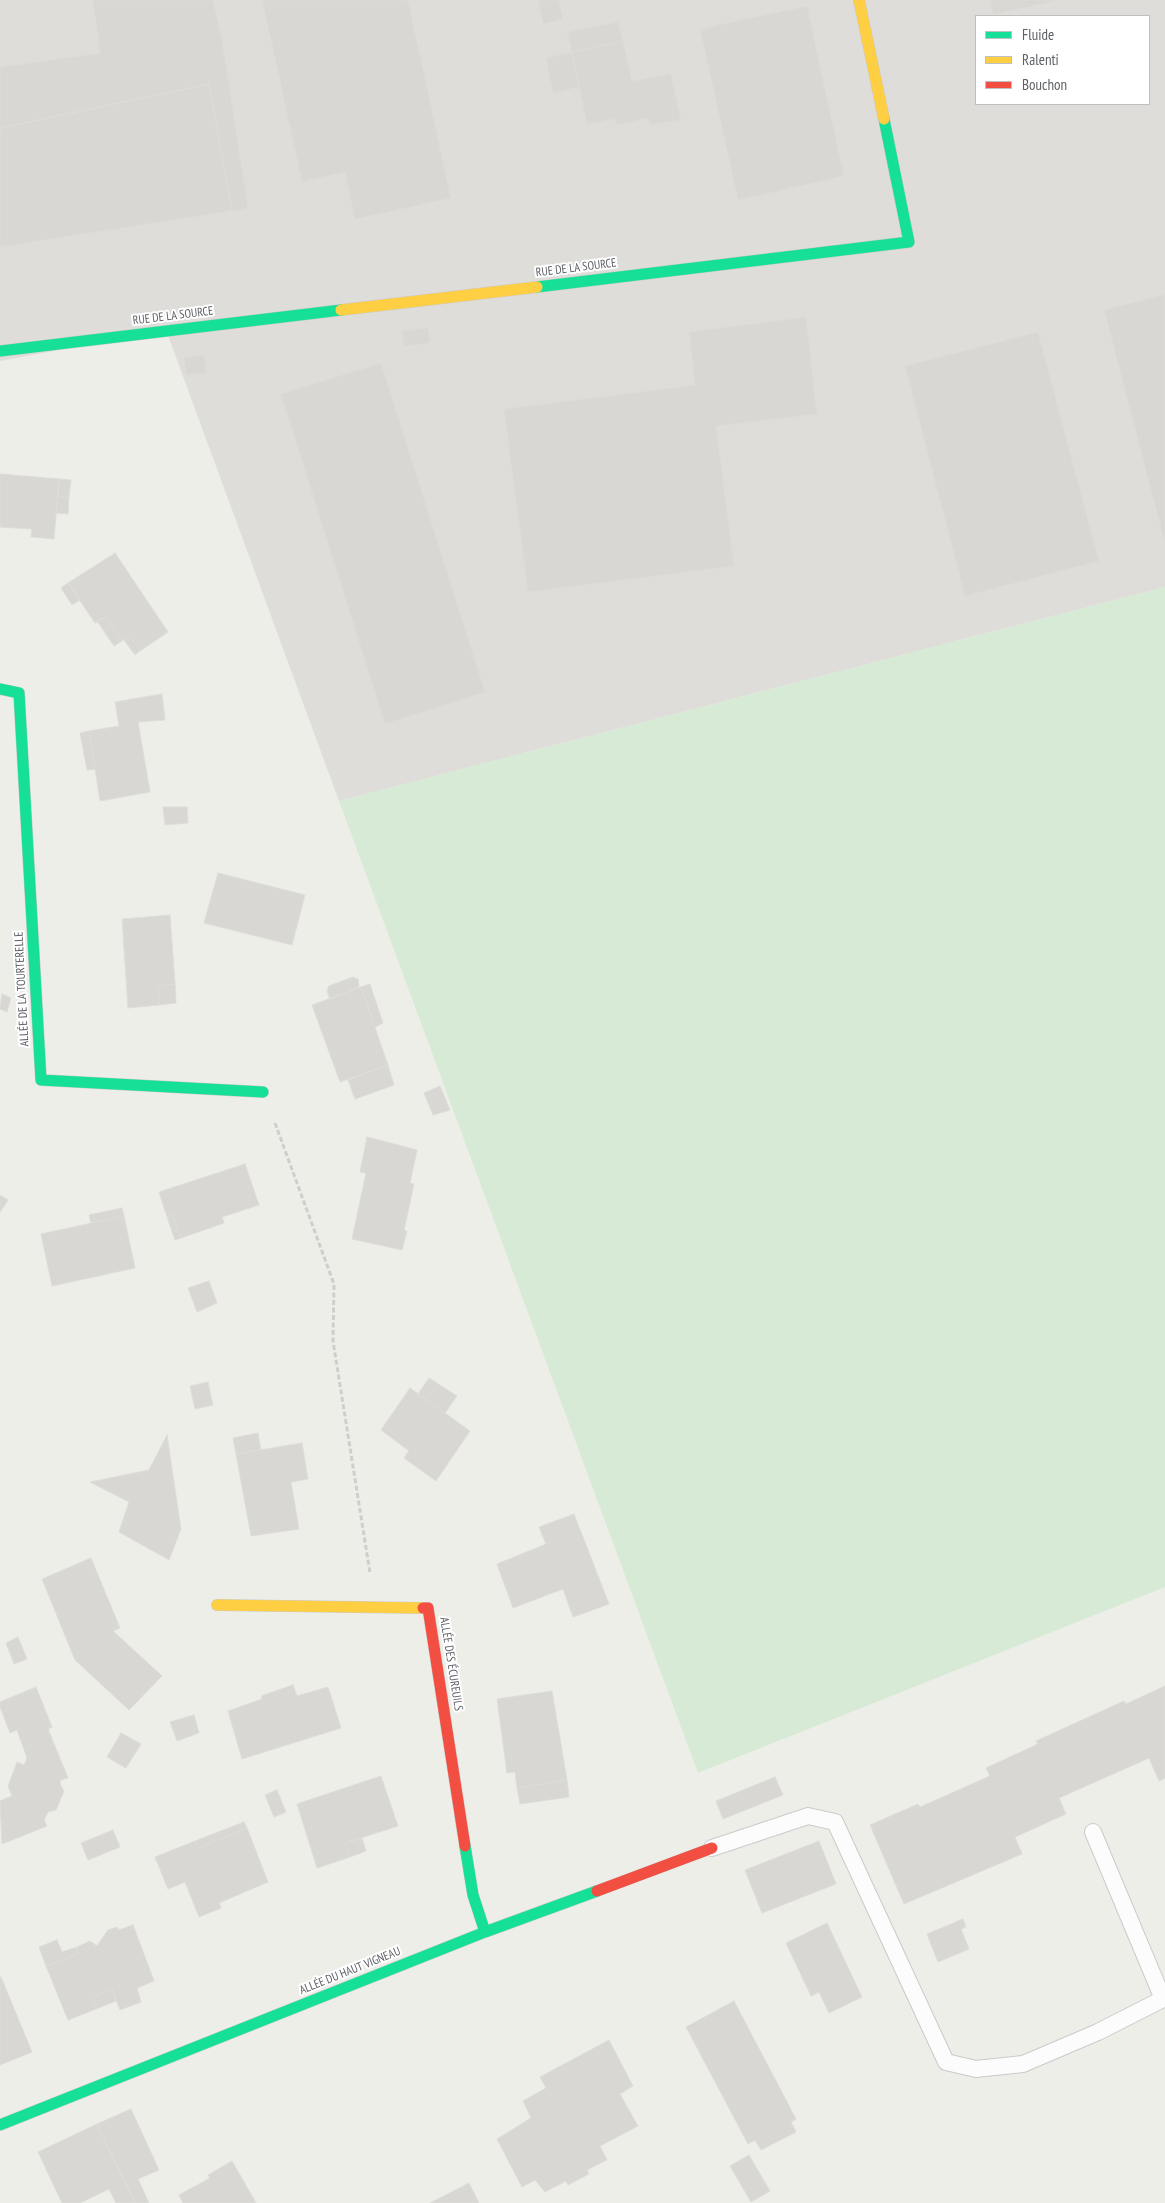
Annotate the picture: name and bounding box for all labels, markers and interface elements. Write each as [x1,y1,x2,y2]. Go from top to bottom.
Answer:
legend [975,15,1150,105]
text: Fluide [1022,25,1054,44]
text: Ralenti [1022,50,1059,69]
text: Bouchon [1022,75,1067,94]
street label: RUE DE LA SOURCE [535,256,617,280]
street label: RUE DE LA SOURCE [132,304,214,328]
street label: ALLÉE DE LA TOURTERELLE [12,931,32,1047]
street label: ALLÉE DES ÉCUREUILS [436,1616,466,1712]
street label: ALLÉE DU HAUT VIGNEAU [297,1944,403,1998]

